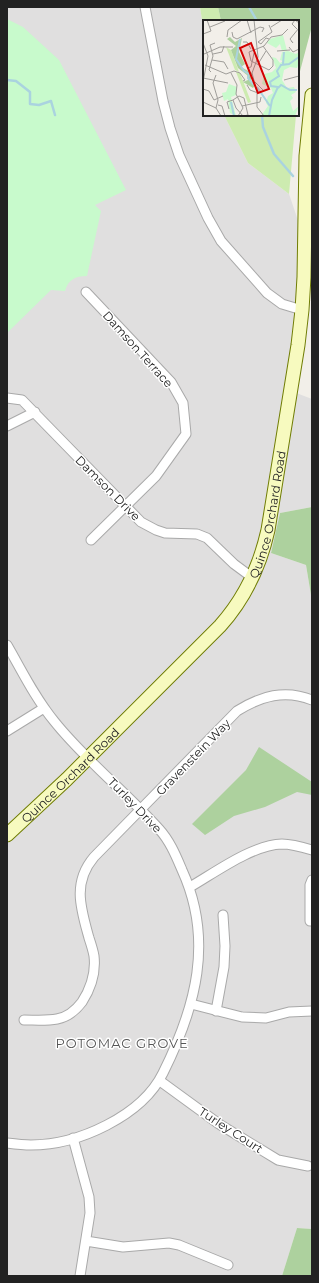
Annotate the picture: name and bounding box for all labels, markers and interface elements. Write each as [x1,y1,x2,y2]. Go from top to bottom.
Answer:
inset map [203,20,299,116]
street label: Damson Terrace [100,308,176,390]
street label: Quince Orchard Road [245,450,288,581]
street label: Damson Drive [72,452,144,524]
street label: Gravenstein Way [153,715,234,798]
street label: Quince Orchard Road [18,724,122,826]
street label: Turley Drive [105,774,165,836]
district label: POTOMAC GROVE [55,1035,189,1051]
street label: Turley Court [196,1104,266,1156]

